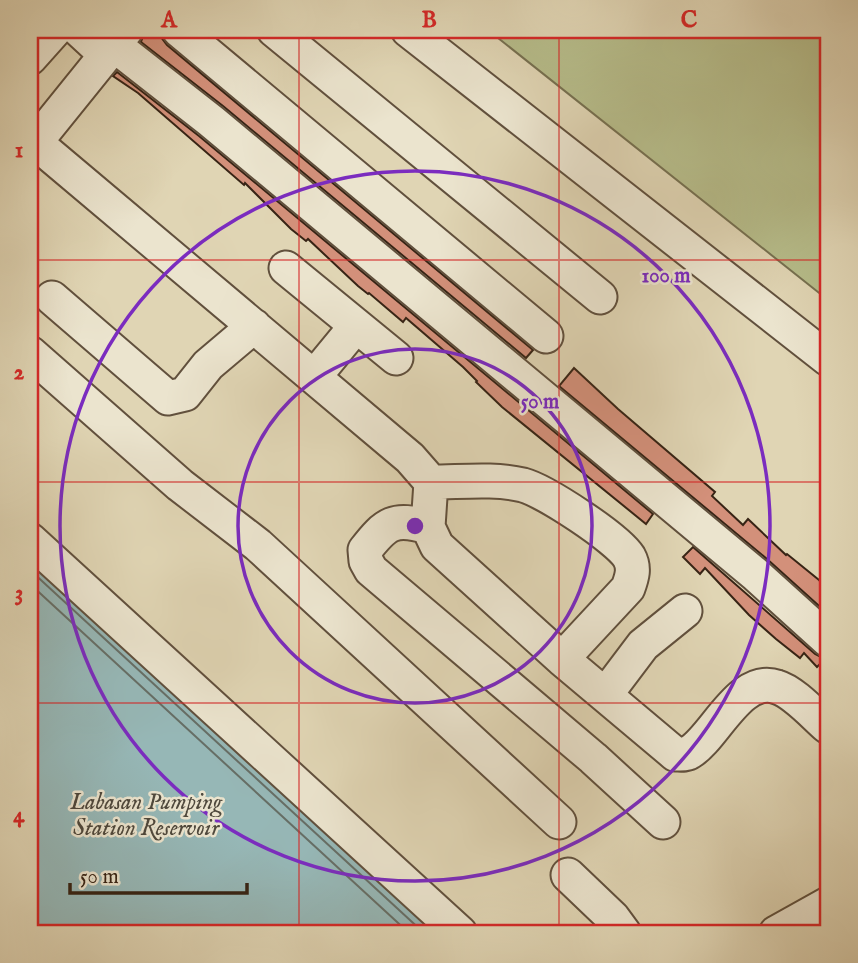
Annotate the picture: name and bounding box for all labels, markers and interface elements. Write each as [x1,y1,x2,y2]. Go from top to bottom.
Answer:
text: A [160,6,178,35]
text: B [421,6,437,35]
text: C [681,6,698,35]
text: 1 [15,136,23,165]
text: 100 m [641,263,691,290]
text: 2 [14,358,25,387]
text: 50 m [521,389,560,416]
centre of rings [403,514,427,538]
text: 3 [15,579,23,608]
water label: Labasan Pumping Station Reservoir [69,788,223,843]
text: 4 [13,801,25,830]
scale bar [70,851,247,895]
text: 50 m [80,864,119,891]

